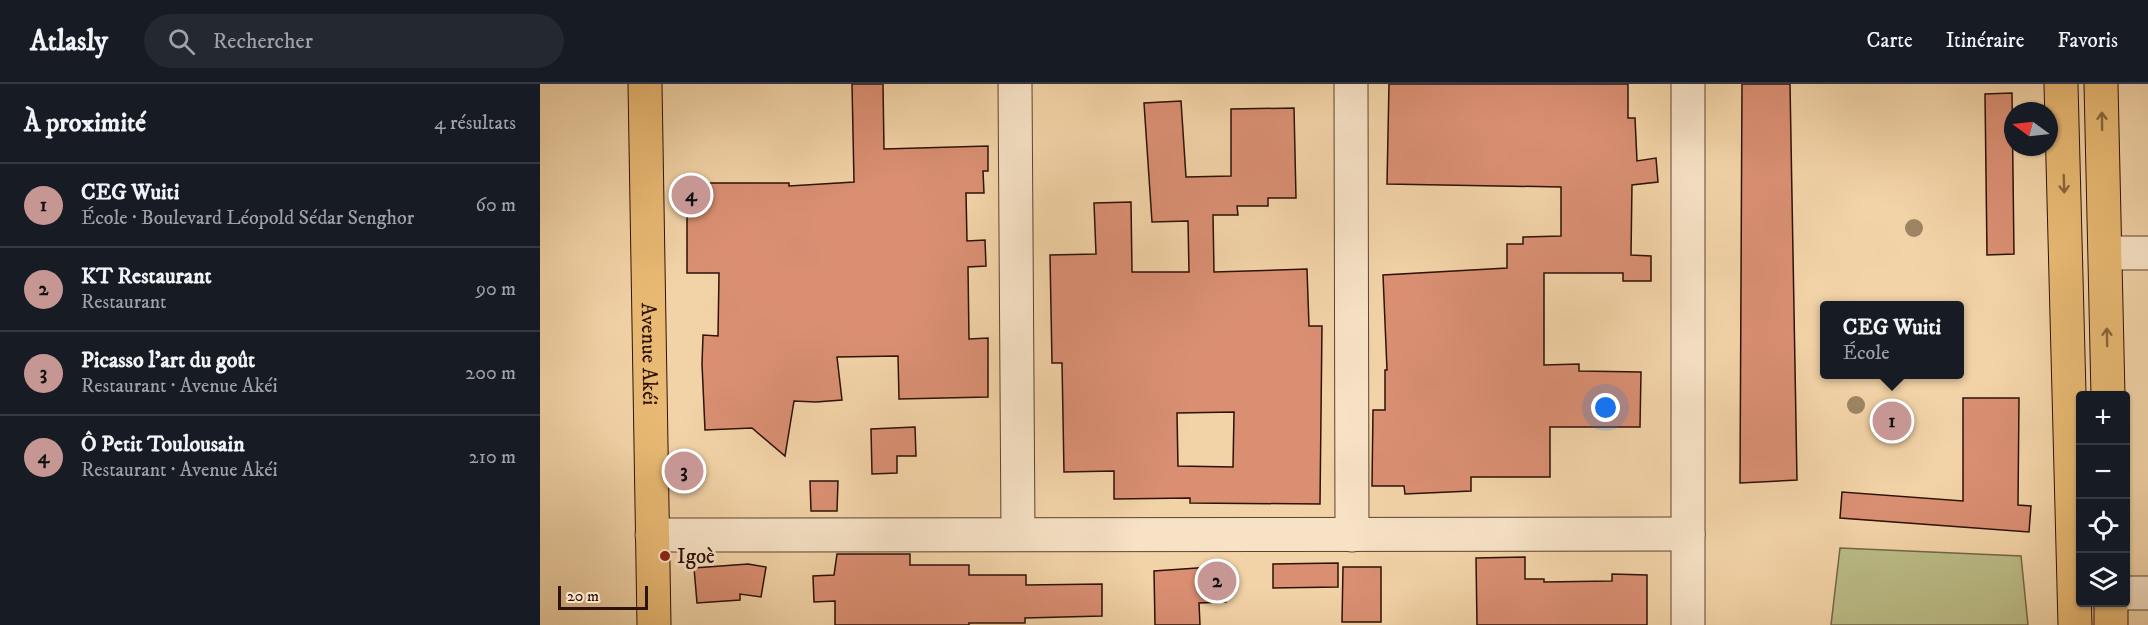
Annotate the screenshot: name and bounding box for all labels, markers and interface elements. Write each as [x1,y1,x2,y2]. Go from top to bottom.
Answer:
search box [144,14,564,68]
text: Atlasly [30,24,108,59]
icon: search [165,25,198,58]
text: Rechercher [213,28,313,55]
text: Carte [1867,28,1913,54]
text: Itinéraire [1946,28,2024,54]
text: Favoris [2057,28,2118,54]
north arrow [2004,102,2058,156]
text: À proximité [24,107,146,140]
text: 4 résultats [434,111,516,136]
one-way arrow [2097,112,2108,132]
pin: 4 [672,172,710,218]
one-way arrow [2058,174,2069,194]
text: CEG Wuiti [81,179,179,206]
text: 1 [40,193,47,218]
text: 60 m [476,193,516,218]
text: École · Boulevard Léopold Sédar Senghor [81,206,414,231]
text: KT Restaurant [81,263,212,290]
text: 2 [39,277,48,302]
text: 90 m [476,277,516,302]
text: Restaurant [81,290,166,315]
popup [1820,301,1964,379]
street label: Avenue Akéi [635,302,662,406]
text: CEG Wuiti [1843,314,1941,341]
one-way arrow [2101,328,2113,348]
text: École [1843,341,1889,366]
text: Picasso l'art du goût [81,347,255,374]
text: 3 [40,361,47,386]
text: 200 m [465,361,516,386]
text: Restaurant · Avenue Akéi [81,374,278,399]
map controls [2076,391,2130,607]
button: + [2076,391,2130,445]
your location [1591,393,1620,422]
pin: 1 [1872,398,1912,444]
text: Ô Petit Toulousain [81,431,245,458]
text: 4 [38,445,49,470]
text: 210 m [469,445,516,470]
button: − [2076,445,2130,499]
pin: 3 [664,448,704,494]
text: Restaurant · Avenue Akéi [81,458,278,483]
button: locate [2076,499,2130,553]
place label: Igoè [677,544,715,570]
marker: Igoè [658,549,672,563]
button: layers [2076,553,2130,607]
pin: 2 [1198,558,1236,604]
scale bar [558,583,648,610]
text: 20 m [567,586,599,606]

